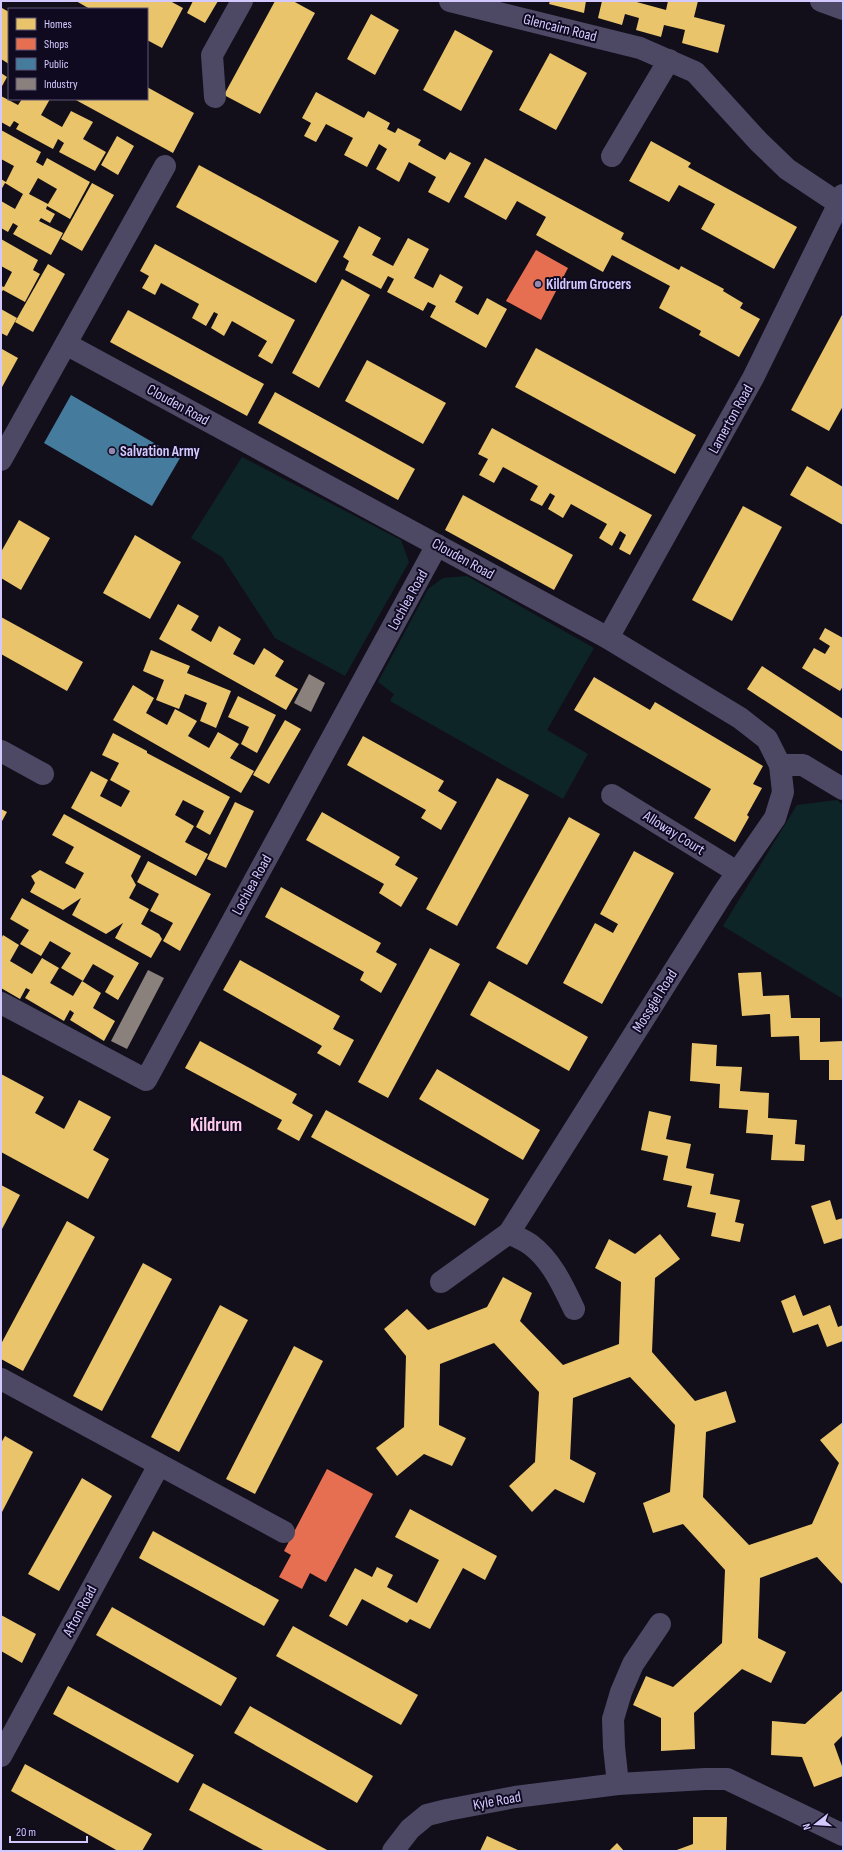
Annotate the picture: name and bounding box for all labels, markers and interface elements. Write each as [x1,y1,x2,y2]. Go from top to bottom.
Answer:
legend [8,8,148,100]
street label: Glencairn Road [521,10,599,46]
text: Homes [44,17,72,32]
text: Shops [44,37,69,52]
text: Public [44,57,69,72]
text: Industry [44,77,78,92]
place label: Kildrum Grocers [546,275,632,294]
marker: Kildrum Grocers [533,279,543,289]
street label: Clouden Road [143,380,213,430]
street label: Lamerton Road [704,381,758,457]
place label: Salvation Army [120,442,201,461]
marker: Salvation Army [107,446,117,456]
street label: Clouden Road [428,534,498,584]
street label: Lochlea Road [384,567,432,633]
street label: Alloway Court [639,806,709,860]
street label: Lochlea Road [228,852,276,918]
street label: Mossgiel Road [628,966,682,1036]
district label: Kildrum [190,1114,242,1137]
street label: Afton Road [58,1582,101,1641]
street label: Kyle Road [472,1787,522,1815]
north arrow [796,1804,836,1844]
scale bar [10,1818,87,1844]
text: N [800,1822,814,1831]
text: 20 m [16,1825,36,1840]

